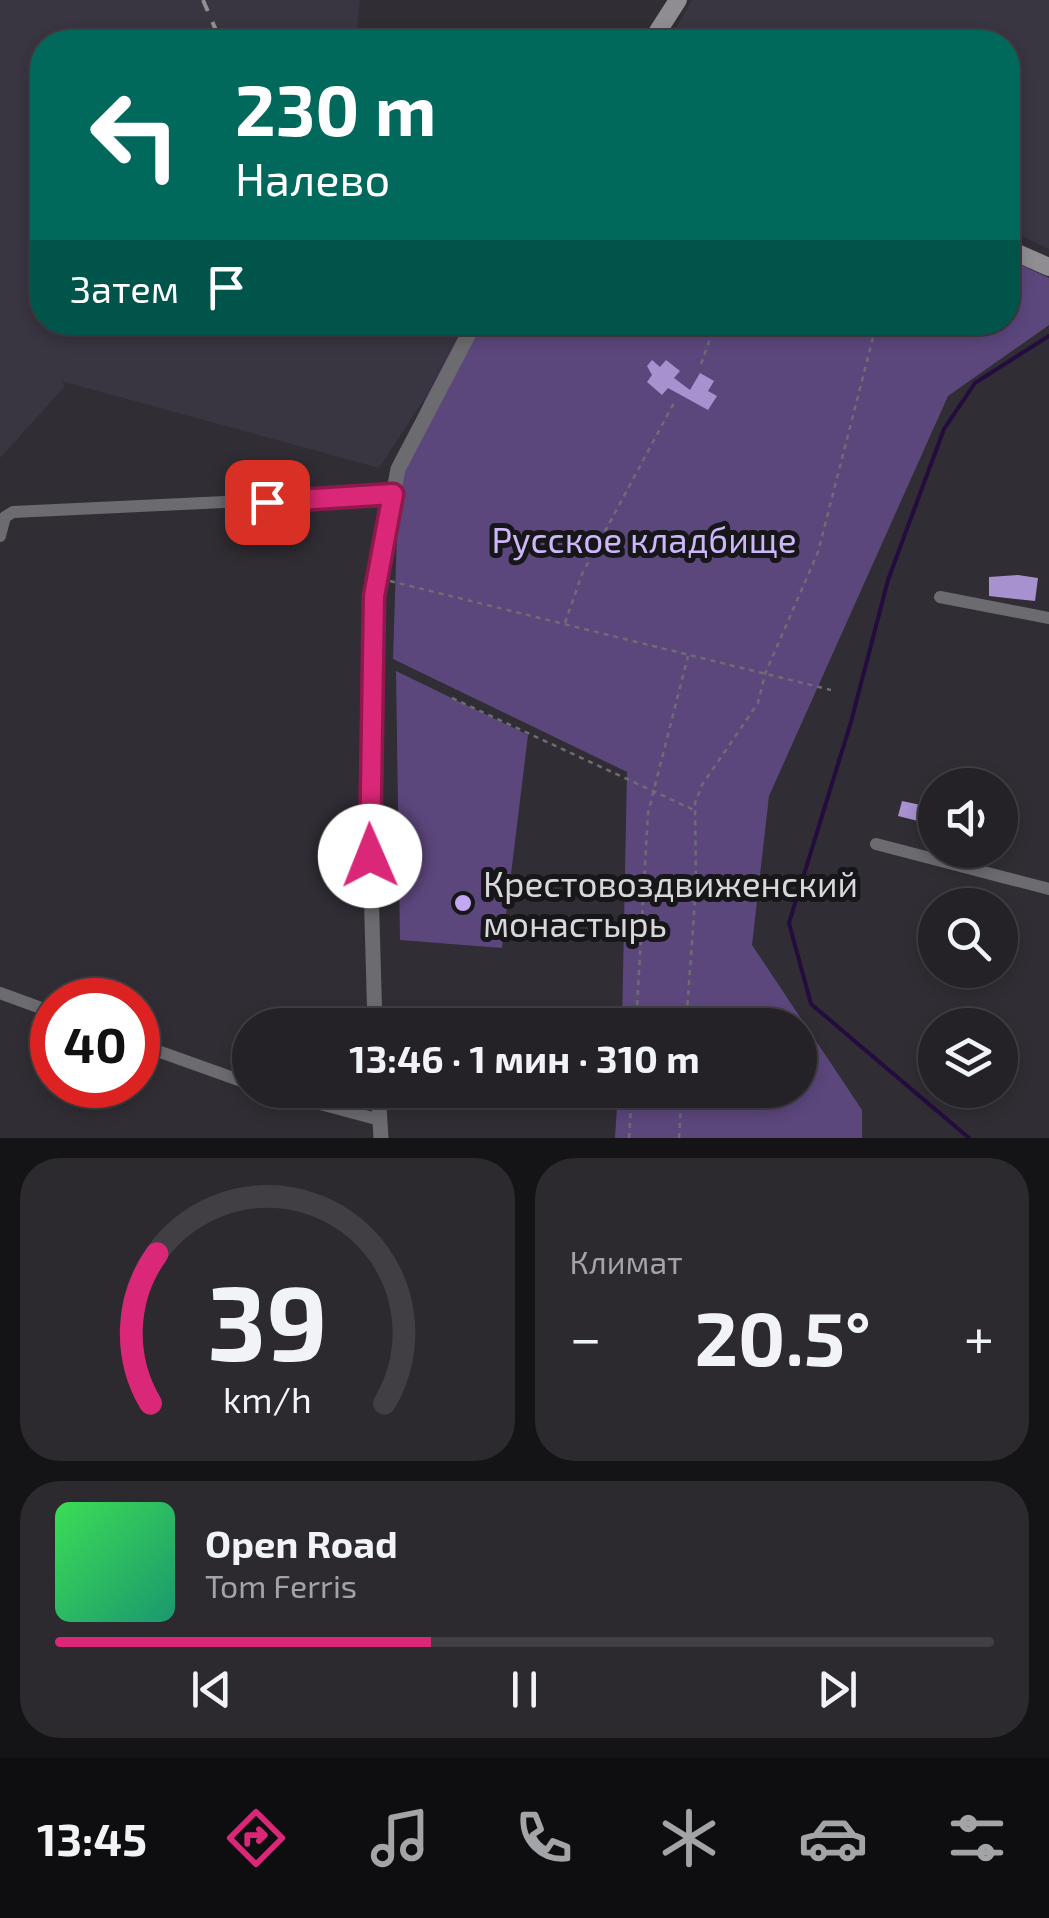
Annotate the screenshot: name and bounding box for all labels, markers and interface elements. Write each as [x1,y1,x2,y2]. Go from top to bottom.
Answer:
text: 230 m [235,66,436,150]
icon: left [70,70,200,200]
text: Налево [235,151,390,205]
icon: arrive [199,260,254,315]
text: Затем [70,265,179,311]
pin [225,460,310,545]
icon: arrive [240,475,295,530]
park label: Русское кладбище [491,518,797,561]
map controls [918,768,1018,1108]
button: sound [918,768,1018,868]
position arrow [318,804,422,908]
place label: Крестовоздвиженский монастырь [483,862,858,944]
button: search [918,888,1018,988]
marker: Крестовоздвиженский монастырь [452,892,474,914]
speed limit sign: 40 [30,978,160,1108]
button: layers [918,1008,1018,1108]
text: 13:46 · 1 мин · 310 m [349,1035,700,1081]
text: Климат [570,1242,683,1280]
text: 39 [207,1257,327,1382]
text: 20.5° [694,1291,871,1381]
text: − [570,1303,602,1369]
text: + [964,1303,994,1369]
text: km/h [223,1377,312,1420]
text: Open Road [205,1520,398,1566]
text: Tom Ferris [205,1566,357,1604]
icon: previous [184,1662,239,1717]
icon: pause [497,1662,552,1717]
icon: next [810,1662,865,1717]
icon: directions [221,1803,291,1873]
icon: music [365,1803,435,1873]
icon: phone [509,1803,579,1873]
icon: climate [654,1803,724,1873]
icon: car [798,1803,868,1873]
icon: filters [942,1803,1012,1873]
text: 13:45 [37,1811,147,1865]

